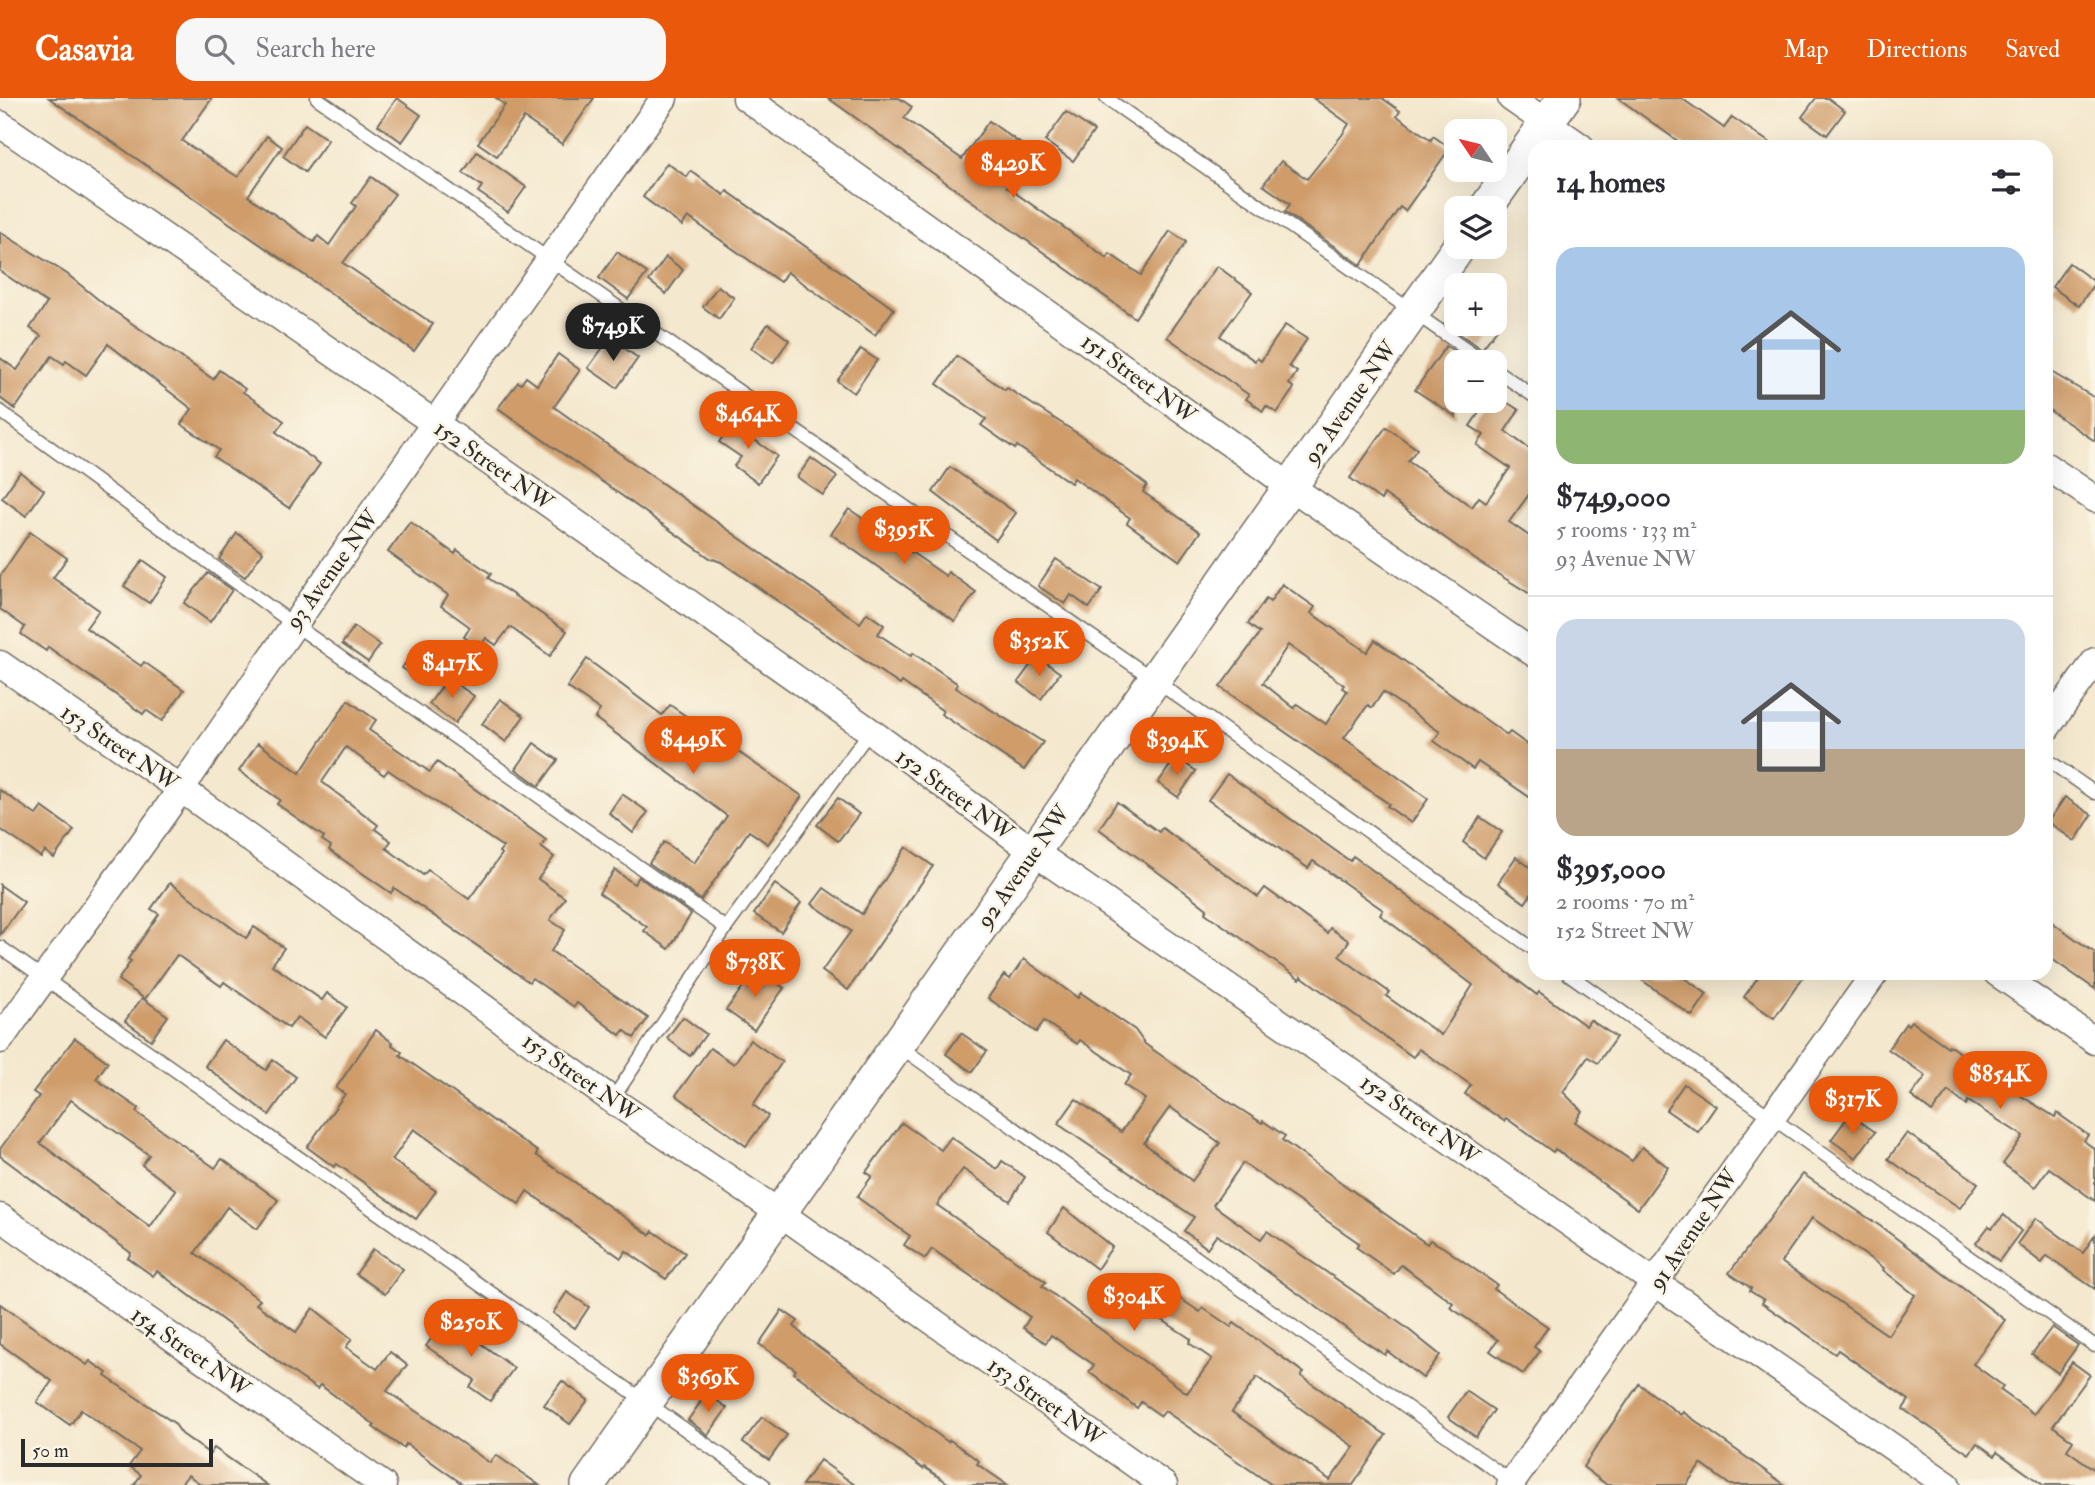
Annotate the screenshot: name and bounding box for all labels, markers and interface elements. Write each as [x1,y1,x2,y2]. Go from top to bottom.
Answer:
search box [176,18,666,81]
text: Casavia [35,29,134,70]
icon: search [200,30,238,68]
text: Search here [256,33,376,65]
text: Map [1783,34,1828,65]
text: Directions [1866,34,1967,65]
text: Saved [2005,34,2060,65]
north arrow [1444,119,1507,182]
map controls [1444,119,1507,413]
pin: $429K [964,140,1062,200]
text: $429K [981,148,1045,177]
icon: filters [1987,163,2025,201]
text: 14 homes [1556,164,1665,201]
button: layers [1444,196,1507,259]
button: + [1444,273,1507,336]
icon: home [1728,292,1854,418]
pin: $749K [564,303,662,363]
text: $749K [581,311,645,340]
street label: 151 Street NW [1075,327,1203,431]
street label: 92 Avenue NW [1296,334,1404,471]
button: − [1444,350,1507,413]
pin: $464K [699,392,797,451]
text: $464K [715,399,781,428]
street label: 152 Street NW [428,414,560,518]
text: $749,000 [1556,478,1671,515]
street label: 93 Avenue NW [278,502,386,636]
pin: $395K [855,506,953,566]
text: $395K [874,514,934,543]
text: 5 rooms · 133 m² [1556,515,1697,544]
text: 93 Avenue NW [1556,544,1697,573]
pin: $352K [990,618,1088,678]
text: $352K [1009,626,1069,655]
pin: $417K [403,640,501,700]
text: $417K [422,648,482,677]
icon: home [1728,664,1854,790]
street label: 153 Street NW [55,697,186,798]
pin: $449K [644,716,742,776]
pin: $394K [1128,718,1226,777]
text: $449K [660,724,726,753]
text: $394K [1146,725,1208,754]
street label: 152 Street NW [890,742,1021,848]
street label: 92 Avenue NW [969,798,1077,935]
text: $395,000 [1556,850,1666,887]
text: 2 rooms · 70 m² [1556,887,1695,916]
text: 152 Street NW [1556,916,1695,945]
pin: $738K [706,940,804,999]
text: $738K [725,947,785,976]
street label: 153 Street NW [517,1026,646,1129]
pin: $854K [1951,1052,2049,1111]
text: $854K [1969,1059,2031,1088]
street label: 152 Street NW [1354,1068,1486,1172]
pin: $317K [1804,1076,1902,1136]
text: $317K [1825,1084,1881,1113]
street label: 91 Avenue NW [1641,1162,1746,1297]
pin: $304K [1085,1274,1183,1333]
text: $304K [1103,1281,1165,1310]
street label: 154 Street NW [125,1300,257,1404]
pin: $250K [422,1300,520,1359]
text: $250K [440,1307,502,1336]
street label: 153 Street NW [982,1350,1111,1453]
pin: $369K [659,1354,757,1414]
text: $369K [677,1362,739,1391]
scale bar [21,1436,214,1468]
text: 50 m [32,1439,69,1463]

